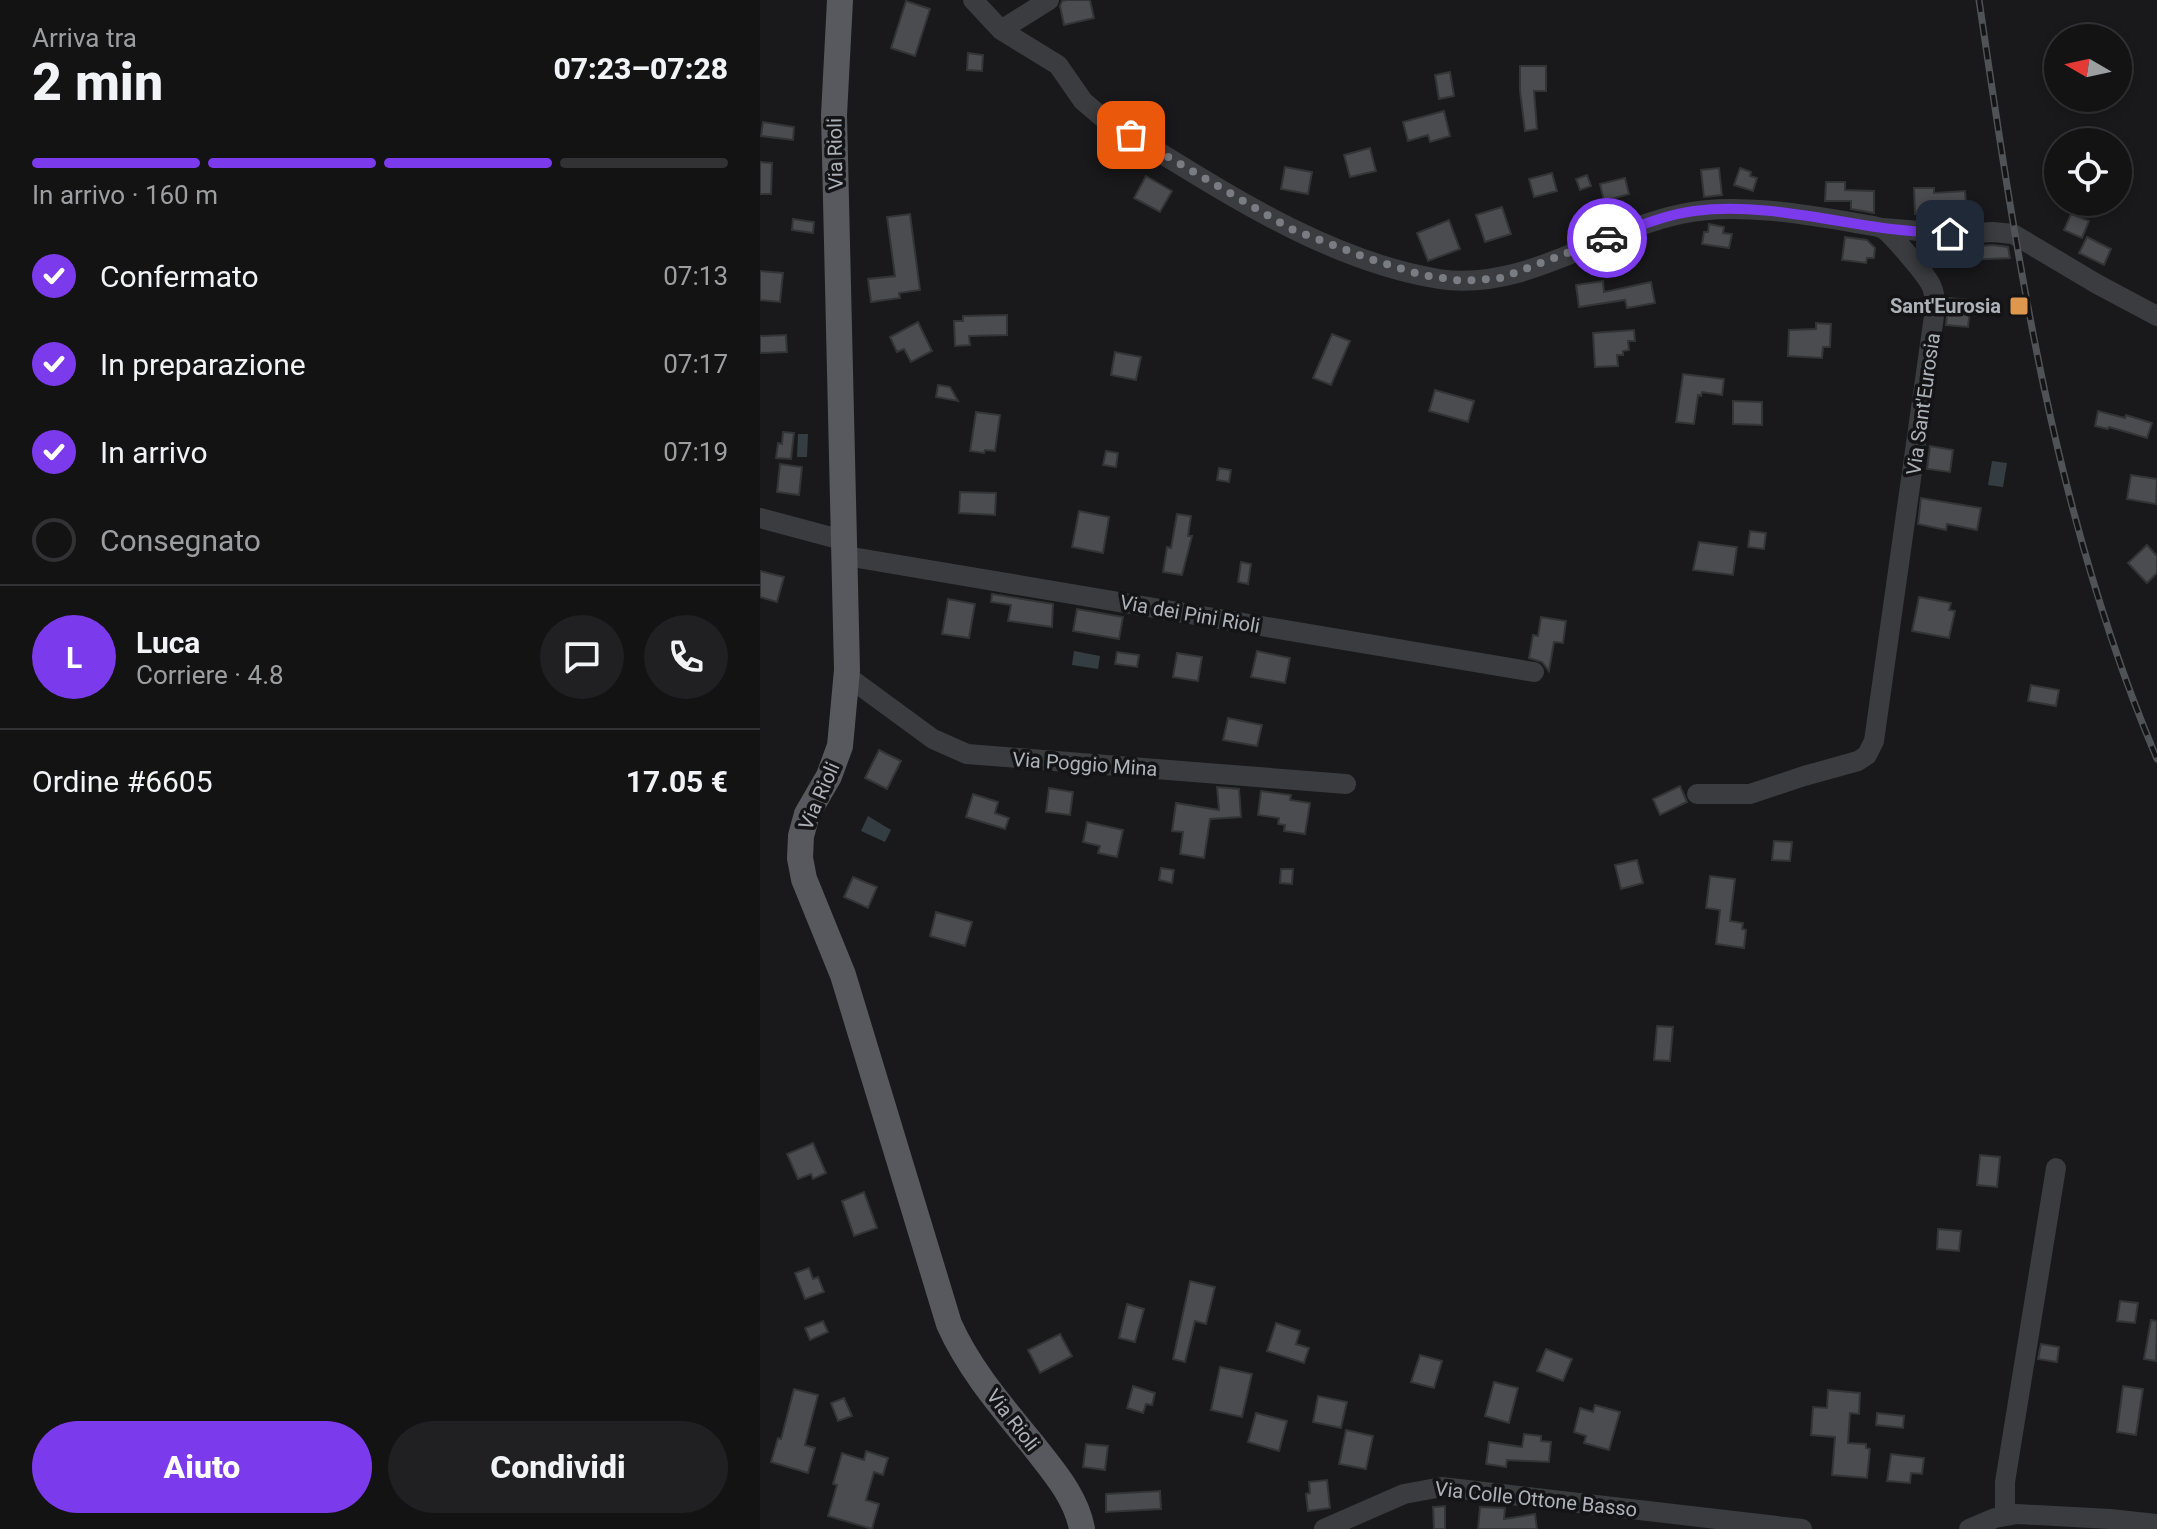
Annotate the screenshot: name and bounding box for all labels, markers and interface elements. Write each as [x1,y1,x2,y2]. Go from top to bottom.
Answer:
text: Arriva tra [32,23,137,53]
north arrow [2044,24,2132,112]
map controls [2044,24,2132,216]
text: 07:23–07:28 [553,51,728,86]
text: 2 min [32,52,163,113]
pin [1097,101,1165,169]
icon: bag [1109,113,1153,157]
street label: Via Rioli [822,118,848,190]
button: locate [2044,128,2132,216]
text: In arrivo · 160 m [32,180,218,210]
courier [1567,198,1647,278]
pin [1916,200,1984,268]
icon: home [1928,212,1972,256]
icon: car [1585,216,1629,260]
icon: check [32,254,76,298]
text: Confermato [100,259,259,294]
text: 07:13 [663,261,728,291]
place label: Sant'Eurosia [1890,294,2001,318]
marker: Sant'Eurosia [2008,295,2030,317]
street label: Via Sant'Eurosia [1901,331,1945,477]
icon: check [32,342,76,386]
text: In preparazione [100,347,306,382]
text: 07:17 [663,349,728,379]
icon: check [32,430,76,474]
text: In arrivo [100,435,208,470]
text: 07:19 [663,437,728,467]
text: Consegnato [100,523,261,558]
street label: Via dei Pini Rioli [1118,590,1262,638]
button: chat [540,615,624,699]
button: phone [644,615,728,699]
text: Luca [136,625,200,660]
text: L [66,640,82,675]
text: Corriere · 4.8 [136,660,284,690]
street label: Via Poggio Mina [1012,747,1158,781]
street label: Via Rioli [793,758,845,834]
text: Ordine #6605 [32,764,213,799]
text: 17.05 € [626,764,728,799]
street label: Via Rioli [981,1384,1045,1456]
button: Aiuto [32,1421,372,1513]
button: Condividi [388,1421,728,1513]
street label: Via Colle Ottone Basso [1434,1476,1638,1522]

